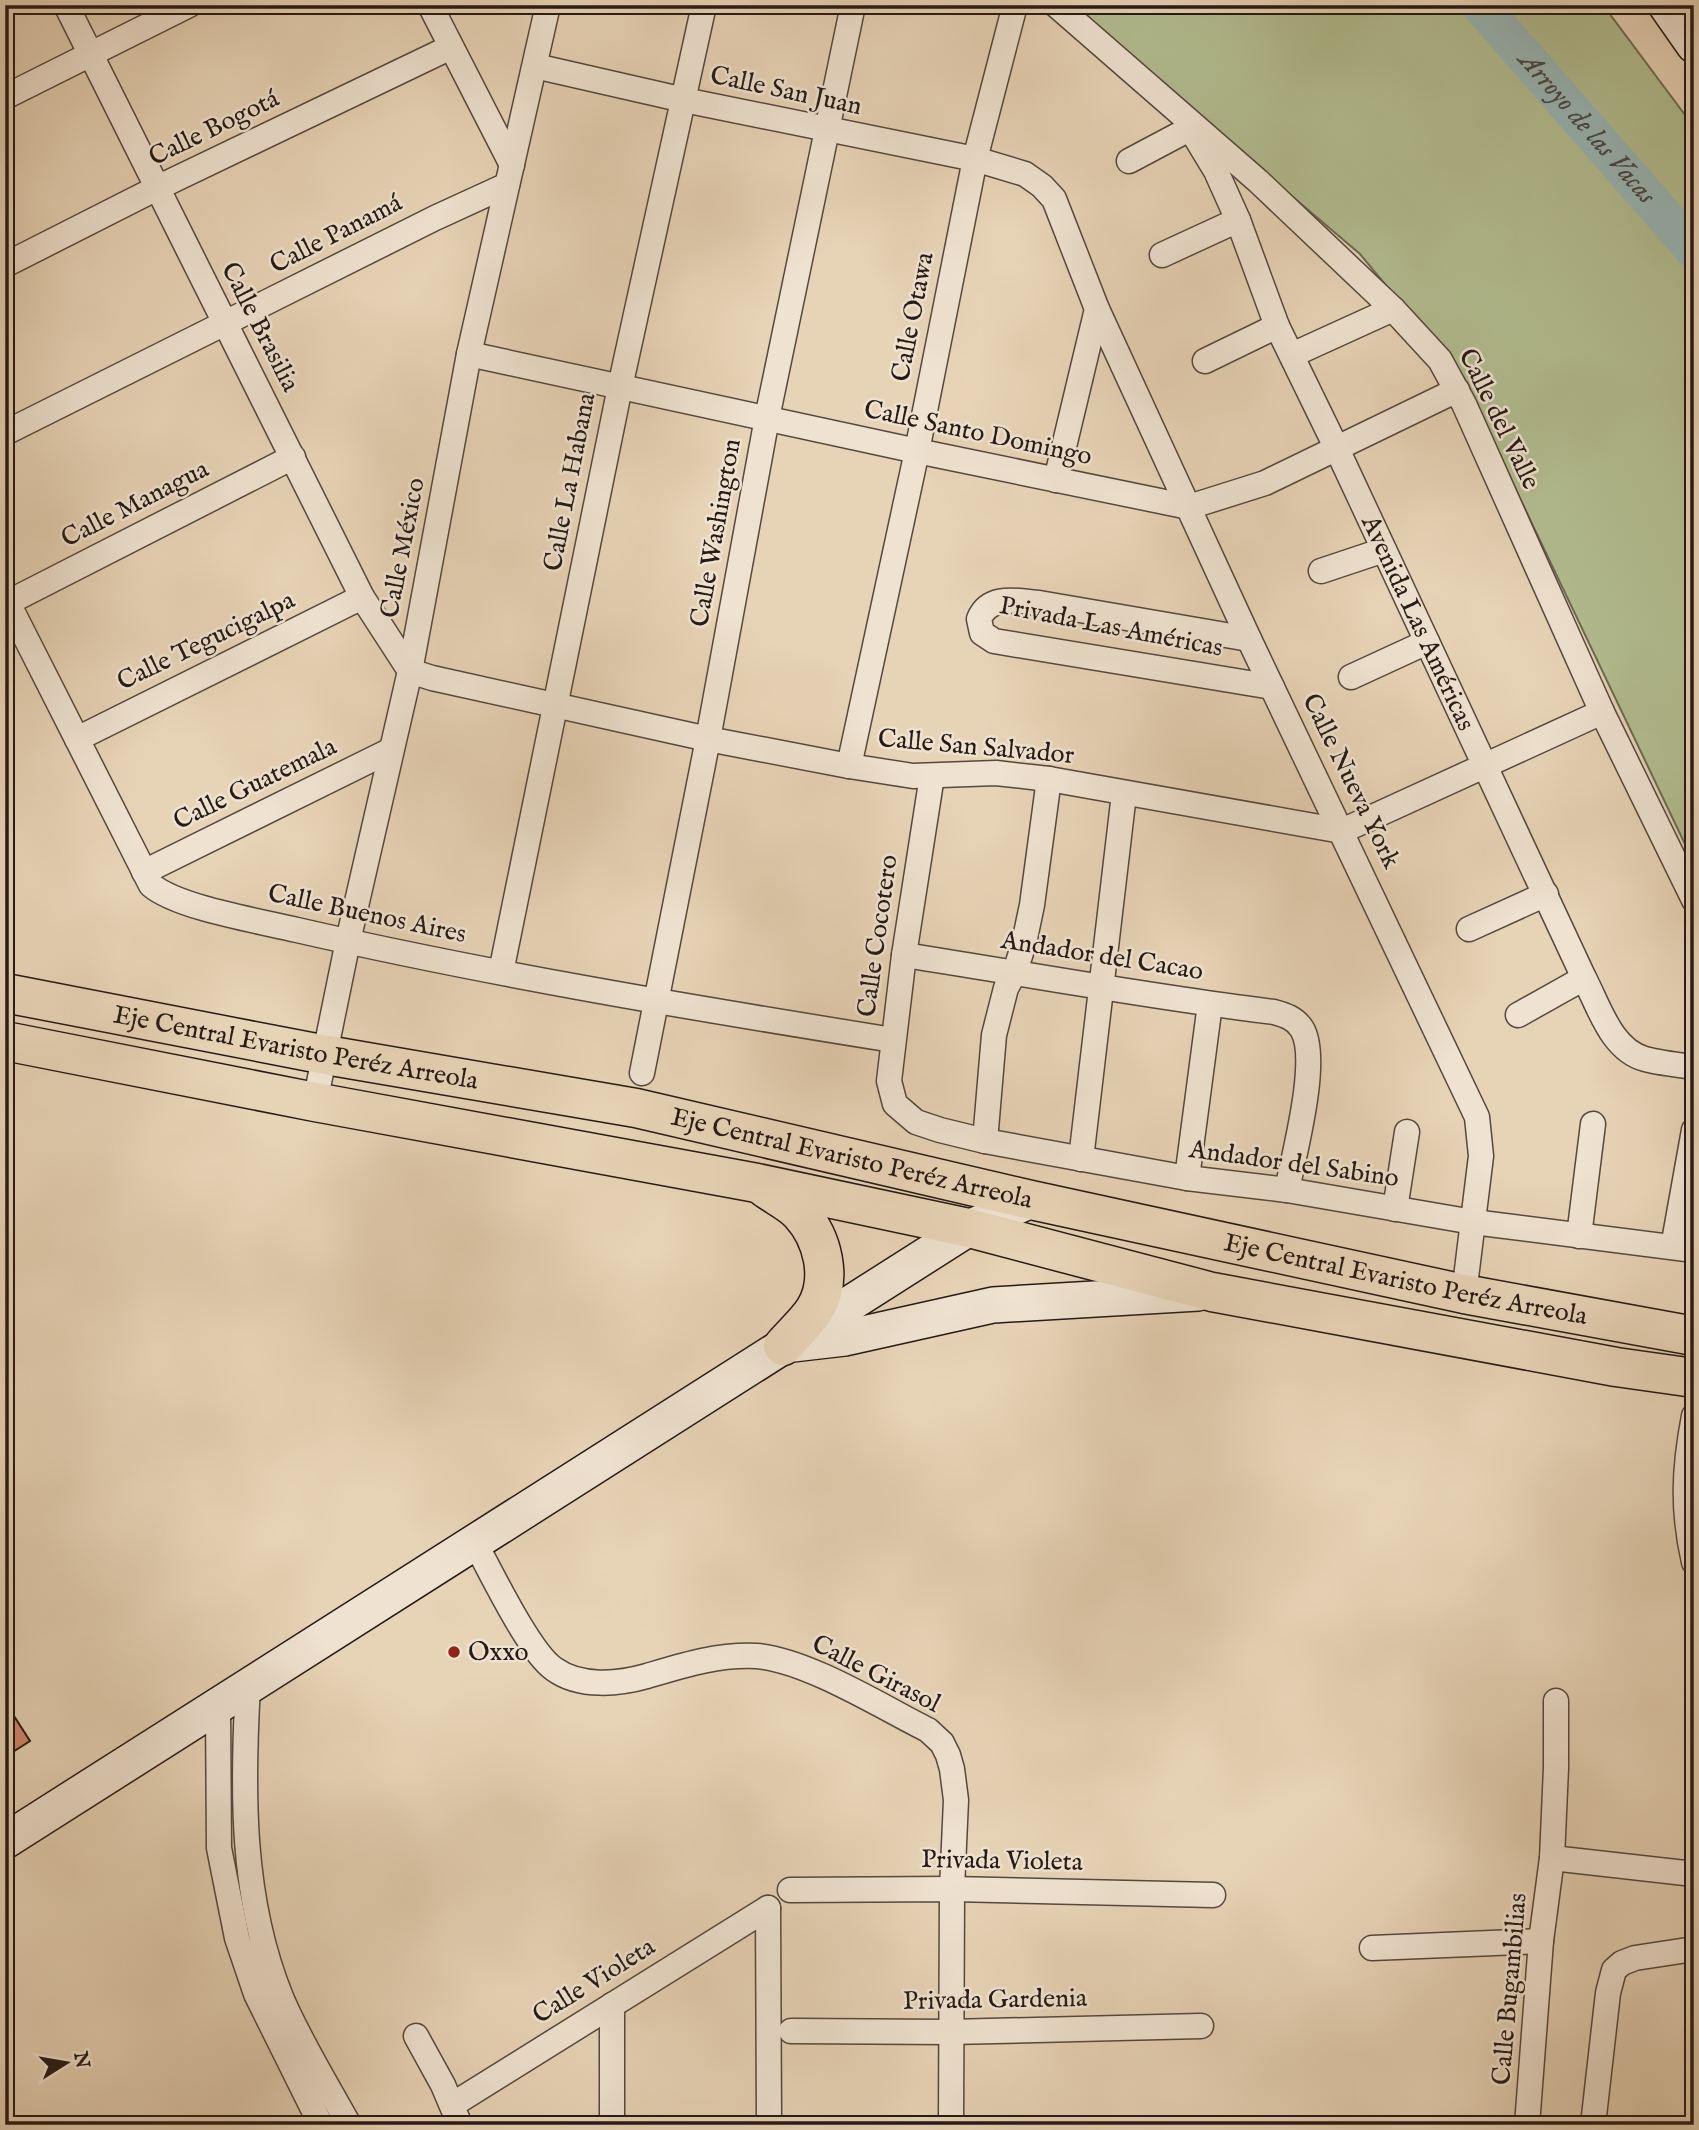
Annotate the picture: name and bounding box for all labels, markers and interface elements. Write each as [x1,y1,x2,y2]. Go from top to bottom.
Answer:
water label: Arroyo de las Vacas [1509,41,1664,213]
street label: Calle San Juan [707,59,865,123]
street label: Calle Bogotá [143,82,285,174]
street label: Calle Panamá [264,186,408,281]
street label: Calle Otawa [884,249,942,385]
street label: Calle Brasilia [213,257,307,398]
street label: Calle del Valle [1451,343,1547,495]
street label: Calle La Habana [537,389,604,574]
street label: Calle Santo Domingo [861,393,1095,473]
street label: Calle Washington [683,436,749,630]
street label: Calle Managua [56,452,215,555]
street label: Calle México [373,475,433,621]
street label: Avenida Las Américas [1353,509,1483,736]
street label: Calle Tegucigalpa [112,583,301,698]
street label: Privada Las Américas [997,589,1225,665]
street label: Calle Nueva York [1294,688,1408,875]
street label: Calle San Salvador [876,722,1076,772]
street label: Calle Guatemala [168,730,343,838]
street label: Calle Cocotero [850,853,906,1019]
street label: Calle Buenos Aires [265,877,469,951]
street label: Andador del Cacao [998,924,1206,988]
street label: Eje Central Evaristo Peréz Arreola [111,998,481,1097]
street label: Eje Central Evaristo Peréz Arreola [668,1100,1037,1216]
street label: Andador del Sabino [1186,1133,1401,1195]
street label: Eje Central Evaristo Peréz Arreola [1221,1226,1591,1333]
street label: Calle Girasol [806,1627,947,1721]
place label: Oxxo [468,1636,529,1669]
marker: Oxxo [446,1644,462,1660]
street label: Privada Violeta [921,1843,1084,1879]
street label: Calle Bugambilias [1485,1892,1535,2086]
street label: Calle Violeta [527,1930,662,2032]
street label: Privada Gardenia [903,1982,1088,2018]
north arrow [32,2028,102,2098]
text: N [67,2049,94,2071]

